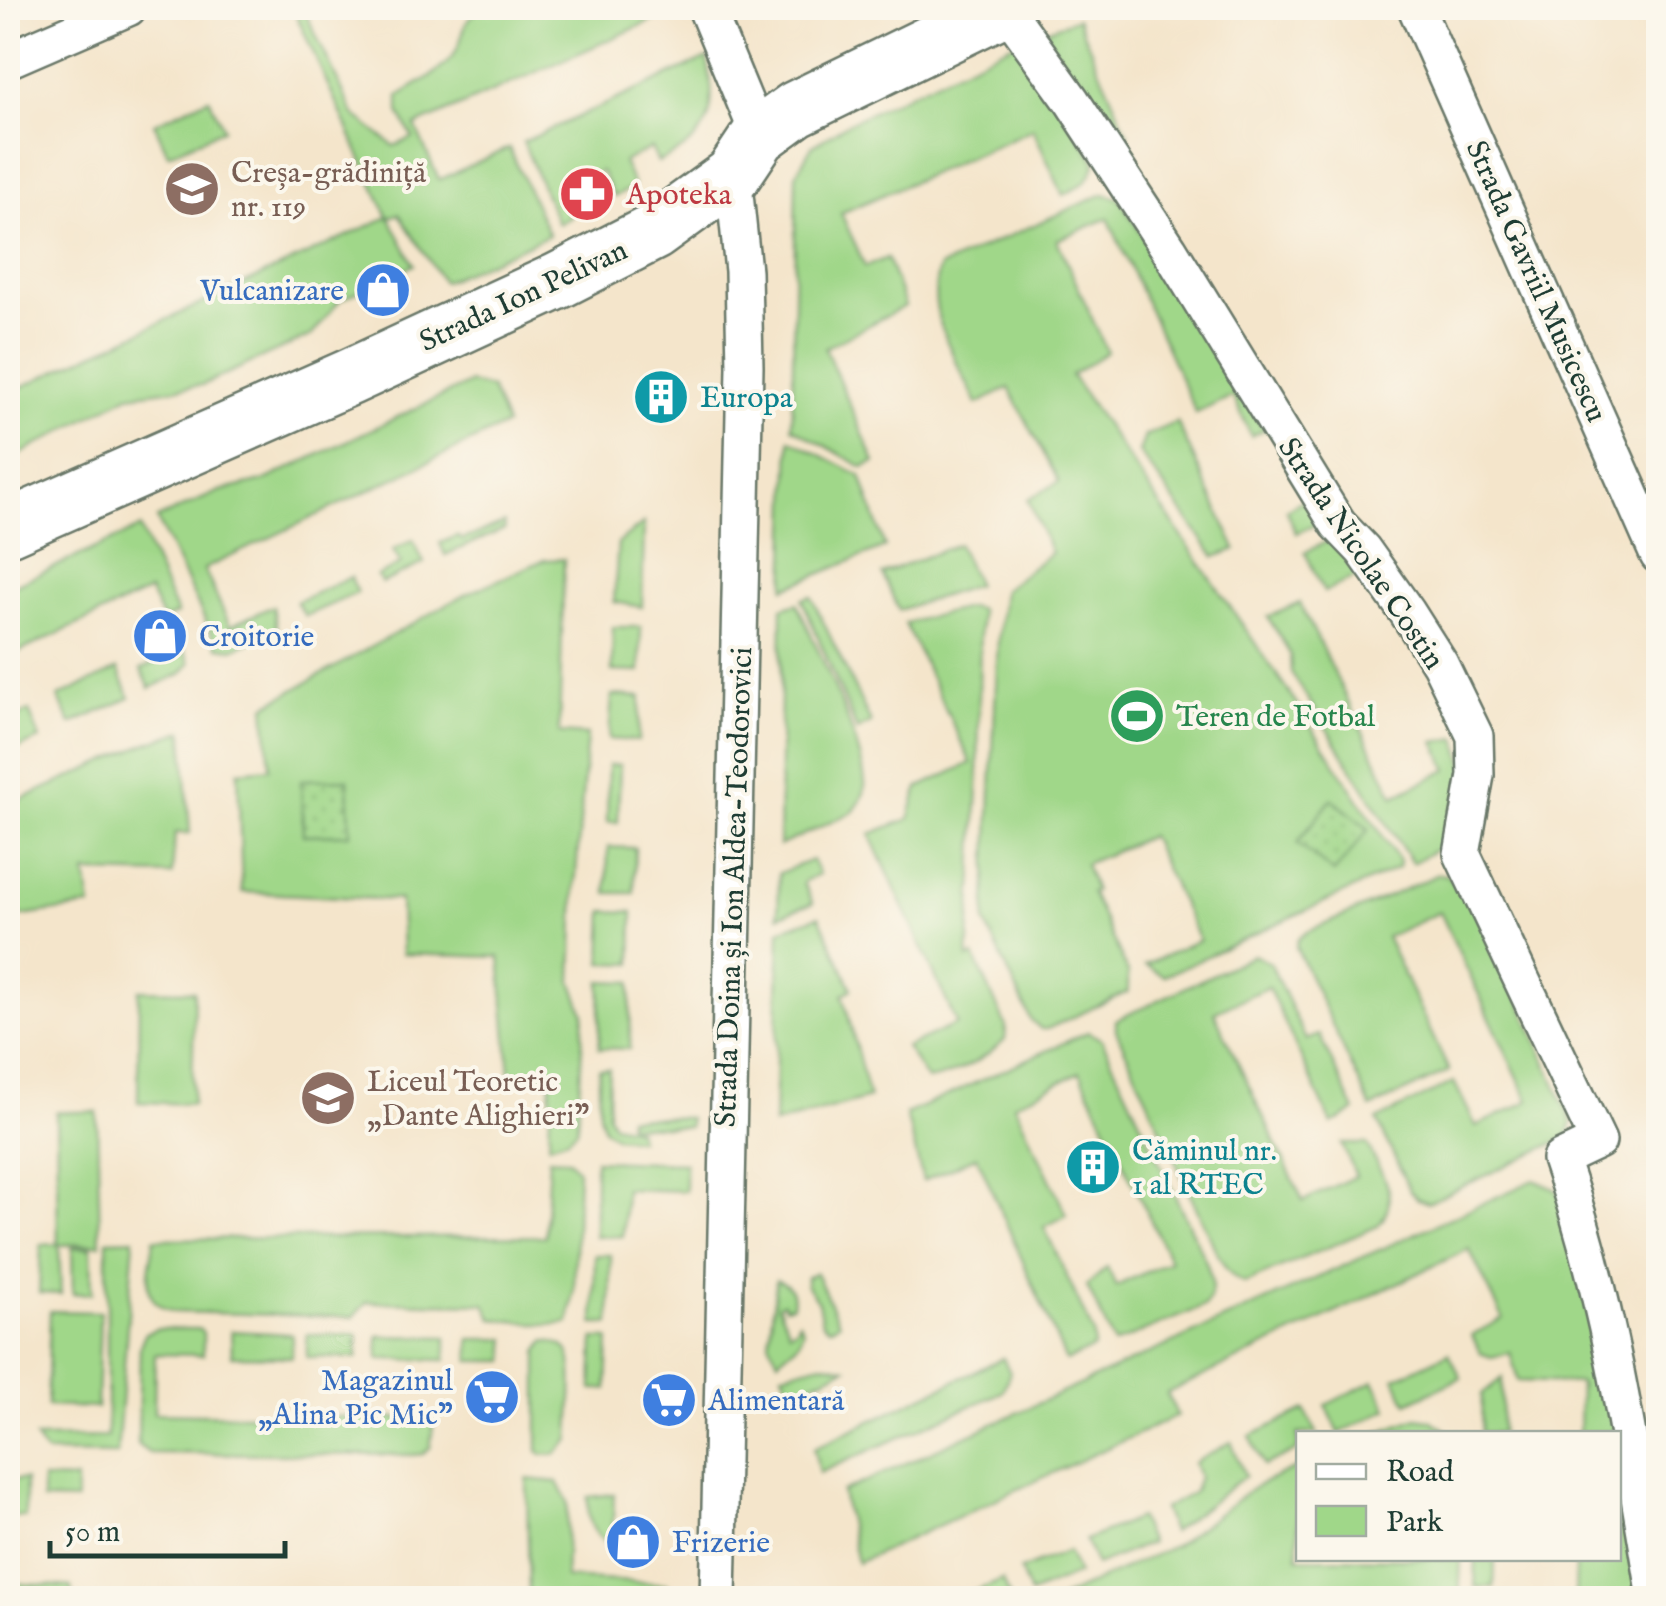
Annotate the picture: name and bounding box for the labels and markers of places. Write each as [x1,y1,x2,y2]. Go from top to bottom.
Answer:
place label: Creșa-grădiniță nr. 119 [231,155,426,227]
school or university icon: Creșa-grădiniță nr. 119 [162,159,222,219]
pharmacy icon: Apoteka [557,164,617,224]
place label: Apoteka [625,177,732,215]
shop icon: Vulcanizare [353,260,413,320]
place label: Vulcanizare [199,273,344,311]
building icon: Europa [631,367,691,427]
place label: Europa [700,380,793,418]
shop icon: Croitorie [130,606,190,666]
place label: Croitorie [199,619,314,657]
sports icon: Teren de Fotbal [1107,686,1167,746]
place label: Teren de Fotbal [1176,699,1376,737]
place label: Liceul Teoretic „Dante Alighieri” [367,1064,589,1136]
school or university icon: Liceul Teoretic „Dante Alighieri” [298,1068,358,1128]
place label: Căminul nr. 1 al RTEC [1132,1133,1277,1205]
building icon: Căminul nr. 1 al RTEC [1063,1137,1123,1197]
place label: Magazinul „Alina Pic Mic” [258,1363,454,1435]
supermarket icon: Magazinul „Alina Pic Mic” [462,1367,522,1427]
supermarket icon: Alimentară [639,1370,699,1430]
place label: Alimentară [707,1383,845,1421]
shop icon: Frizerie [603,1512,663,1572]
place label: Frizerie [672,1525,770,1563]

